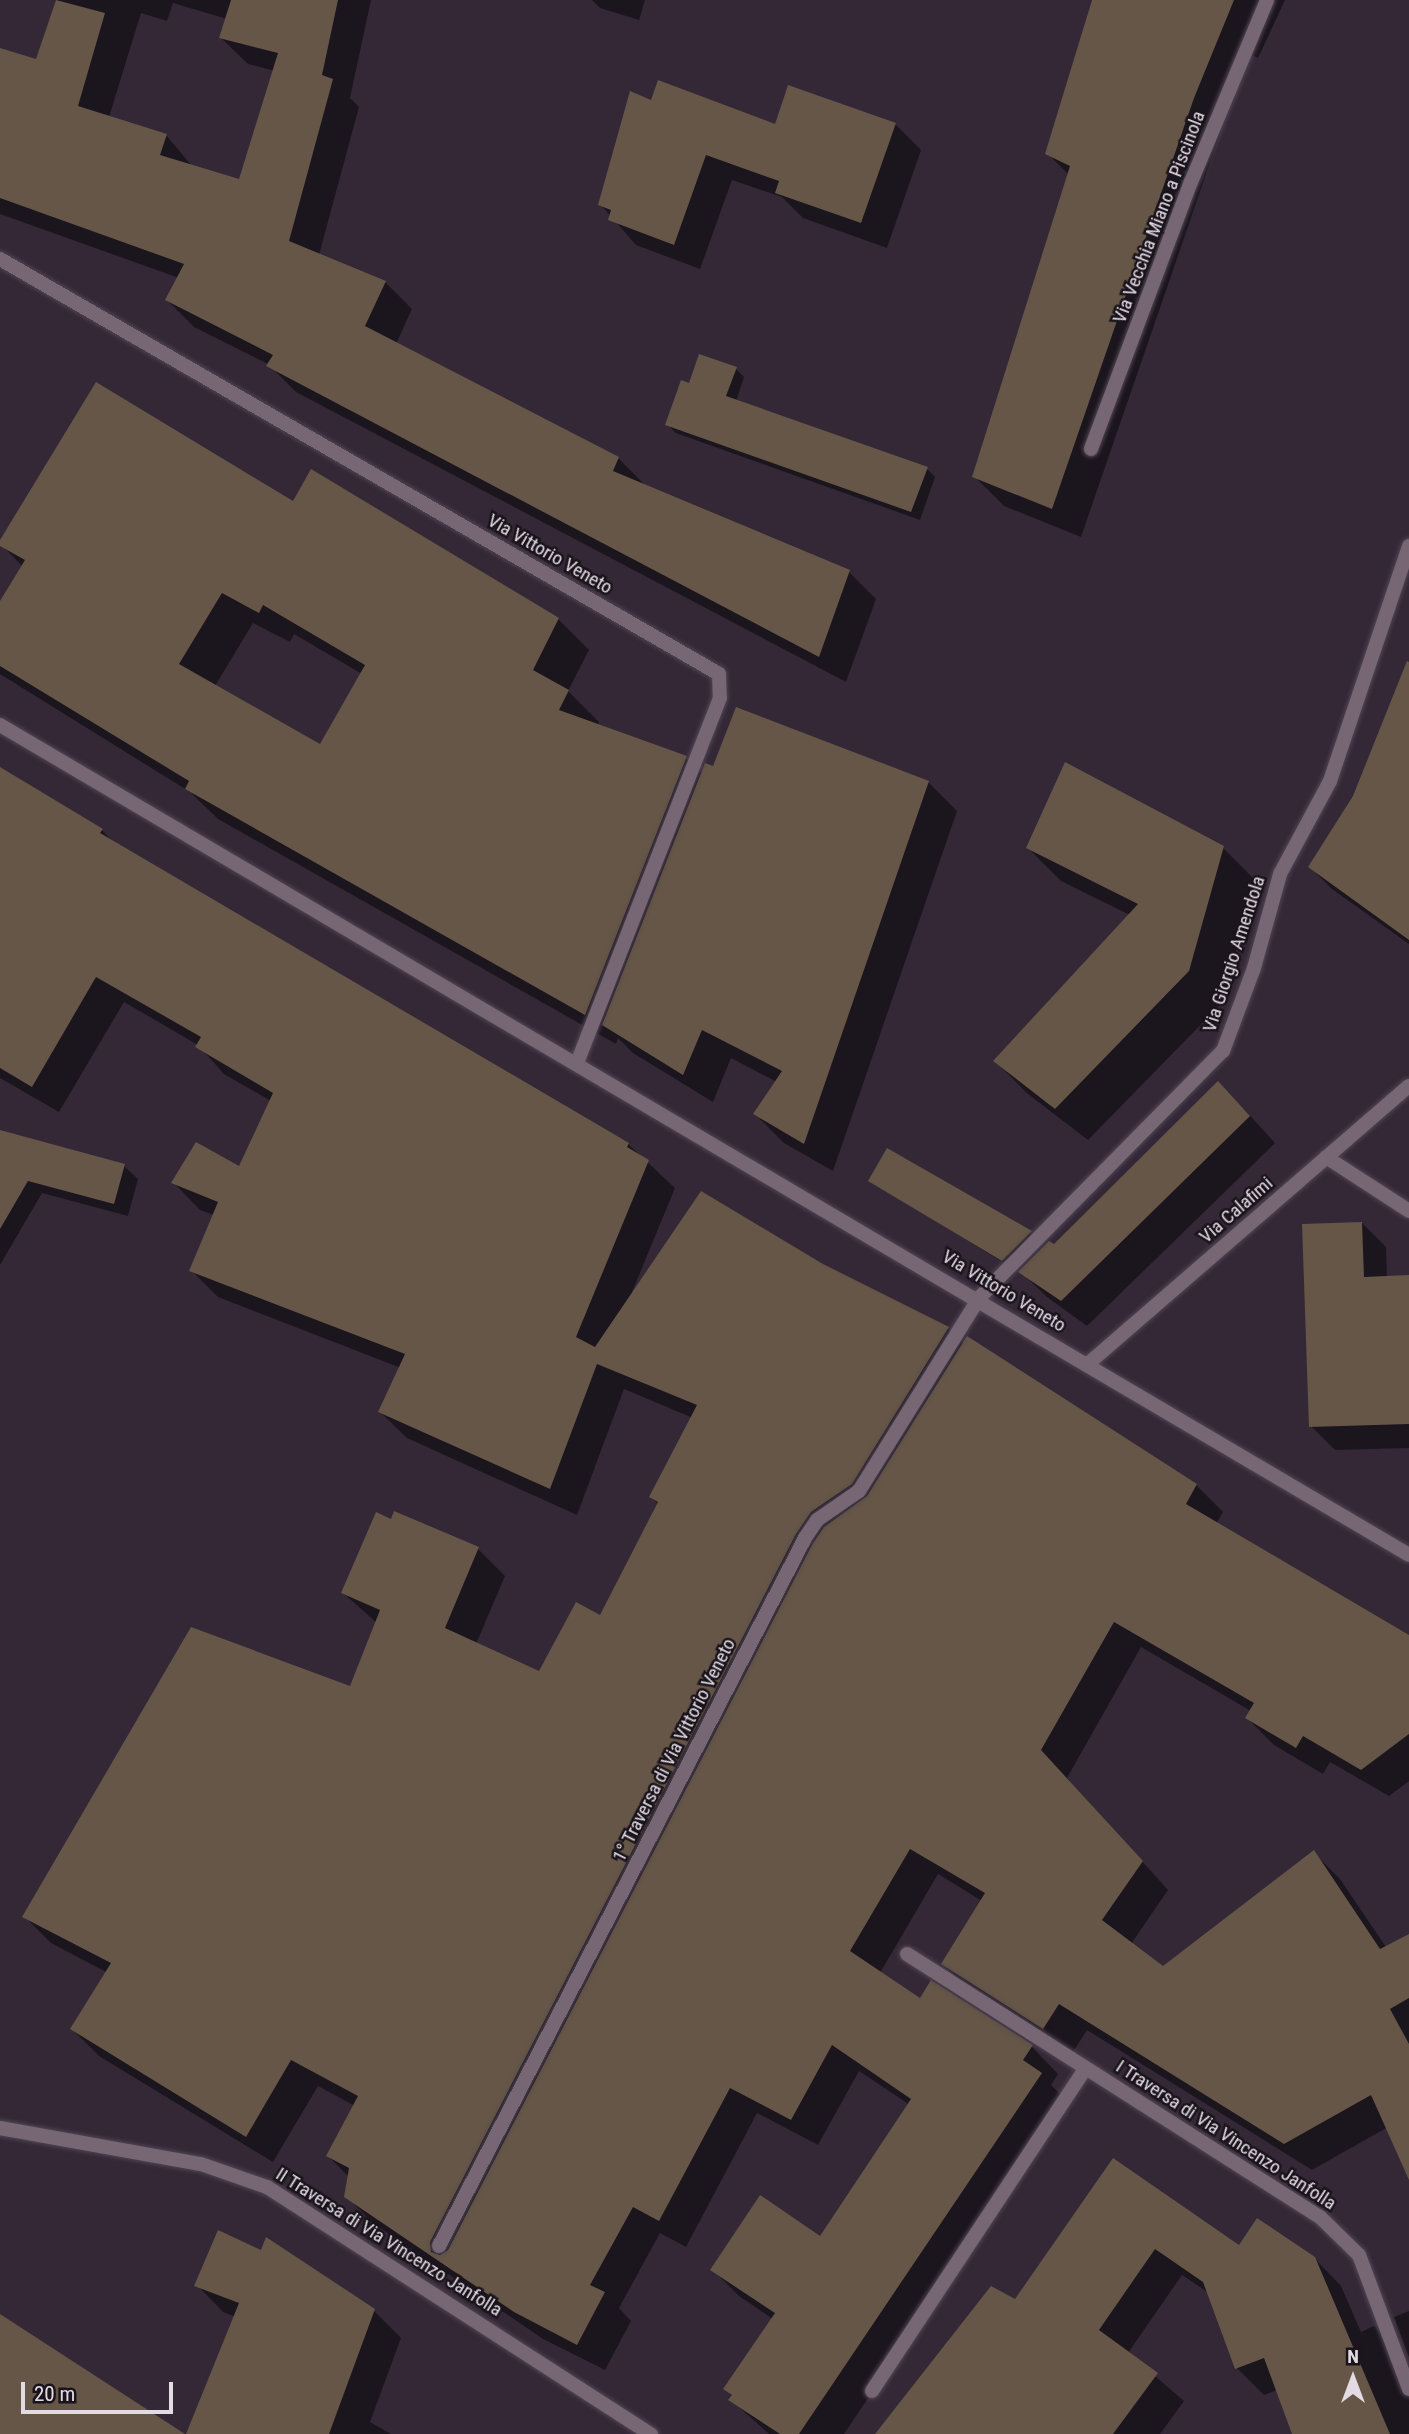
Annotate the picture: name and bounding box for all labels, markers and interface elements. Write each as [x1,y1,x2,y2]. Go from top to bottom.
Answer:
street label: Via Vecchia Miano a Piscinola [1108,108,1210,326]
street label: Via Vittorio Veneto [484,509,616,599]
street label: Via Giorgio Amendola [1198,873,1270,1035]
street label: Via Calafimi [1195,1172,1277,1248]
street label: Via Vittorio Veneto [938,1245,1070,1337]
street label: 1° Traversa di Via Vittorio Veneto [608,1634,740,1866]
street label: I Traversa di Via Vincenzo Janfolla [1112,2055,1340,2215]
street label: II Traversa di Via Vincenzo Janfolla [271,2163,507,2321]
north arrow [1318,2343,1388,2413]
text: N [1347,2345,1359,2368]
scale bar [24,2368,177,2412]
text: 20 m [34,2382,75,2406]

